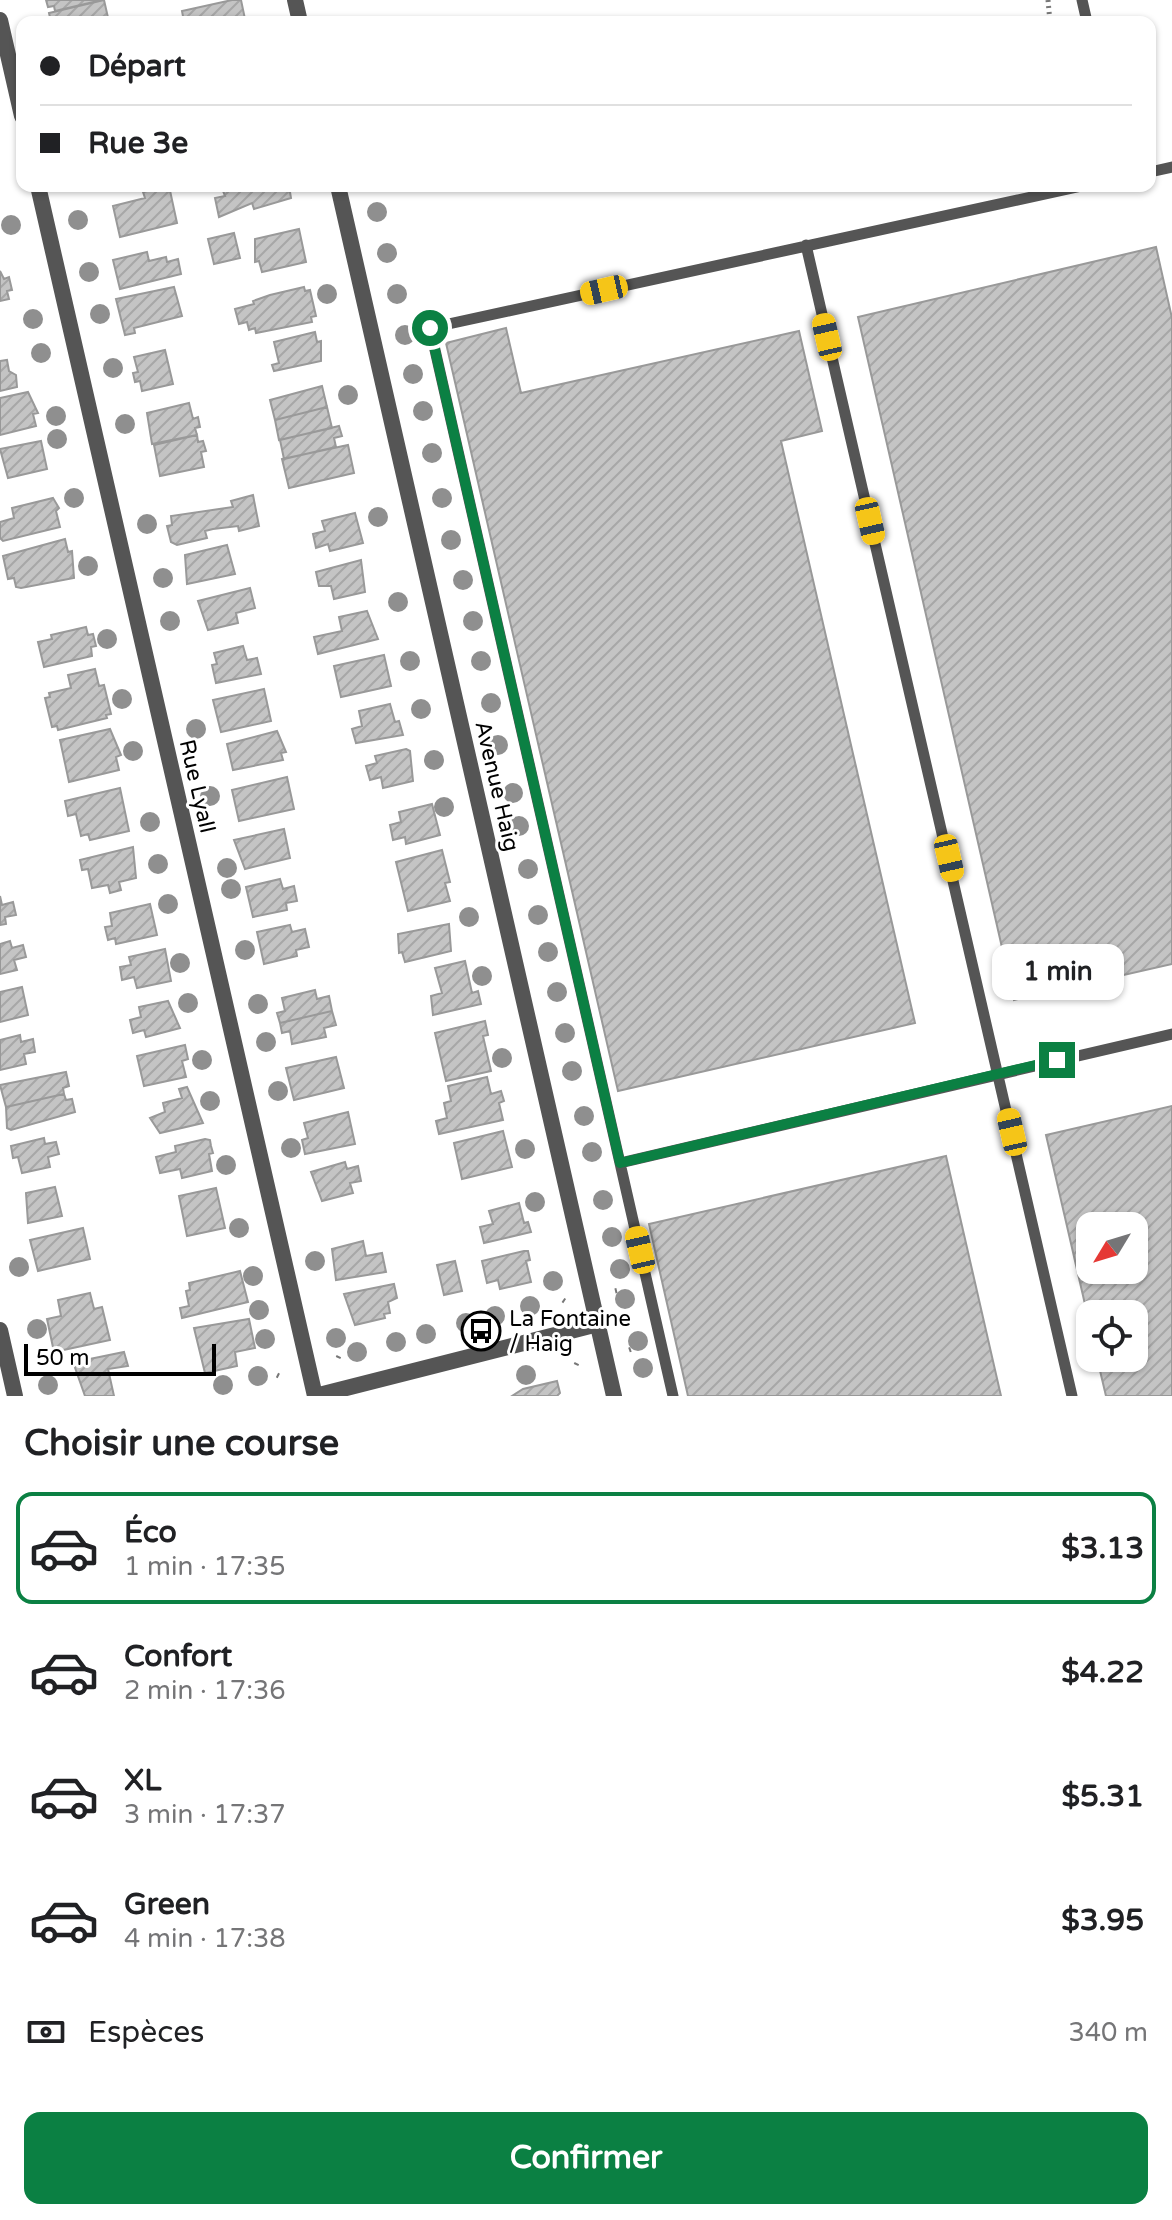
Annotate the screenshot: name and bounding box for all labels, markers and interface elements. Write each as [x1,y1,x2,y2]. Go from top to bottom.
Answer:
text: Départ [88,48,186,85]
text: Rue 3e [88,125,188,162]
car [578,273,630,307]
route start [412,310,448,346]
car [810,311,844,363]
car [853,495,887,547]
street label: Avenue Haig [469,719,525,854]
street label: Rue Lyall [174,737,220,835]
car [932,832,966,884]
callout: 1 min [991,944,1123,1000]
text: 1 min [1023,956,1093,987]
route end [1039,1042,1075,1078]
car [995,1106,1029,1158]
north arrow [1076,1212,1148,1284]
map controls [1076,1212,1148,1372]
car [623,1224,657,1276]
button: locate [1076,1300,1148,1372]
place label: La Fontaine / Haig [509,1306,631,1357]
bus stop icon: La Fontaine / Haig [460,1310,502,1352]
scale bar [24,1340,216,1376]
text: 50 m [36,1345,90,1371]
text: Choisir une course [24,1422,339,1465]
icon: car [28,1512,100,1584]
text: Éco [124,1514,177,1551]
text: $3.13 [1061,1530,1144,1567]
text: 1 min · 17:35 [124,1551,286,1582]
icon: car [28,1636,100,1708]
text: Confort [124,1638,232,1675]
text: $4.22 [1061,1654,1144,1691]
text: 2 min · 17:36 [124,1675,286,1706]
icon: car [28,1760,100,1832]
text: XL [124,1762,161,1799]
text: $5.31 [1062,1778,1144,1815]
text: 3 min · 17:37 [124,1799,286,1830]
icon: car [28,1884,100,1956]
text: Green [124,1886,210,1923]
text: $3.95 [1061,1902,1144,1939]
text: 4 min · 17:38 [124,1923,286,1954]
icon: cash [24,2010,68,2054]
text: Espèces [88,2014,205,2051]
text: 340 m [1068,2017,1148,2048]
button: Confirmer [24,2112,1148,2204]

